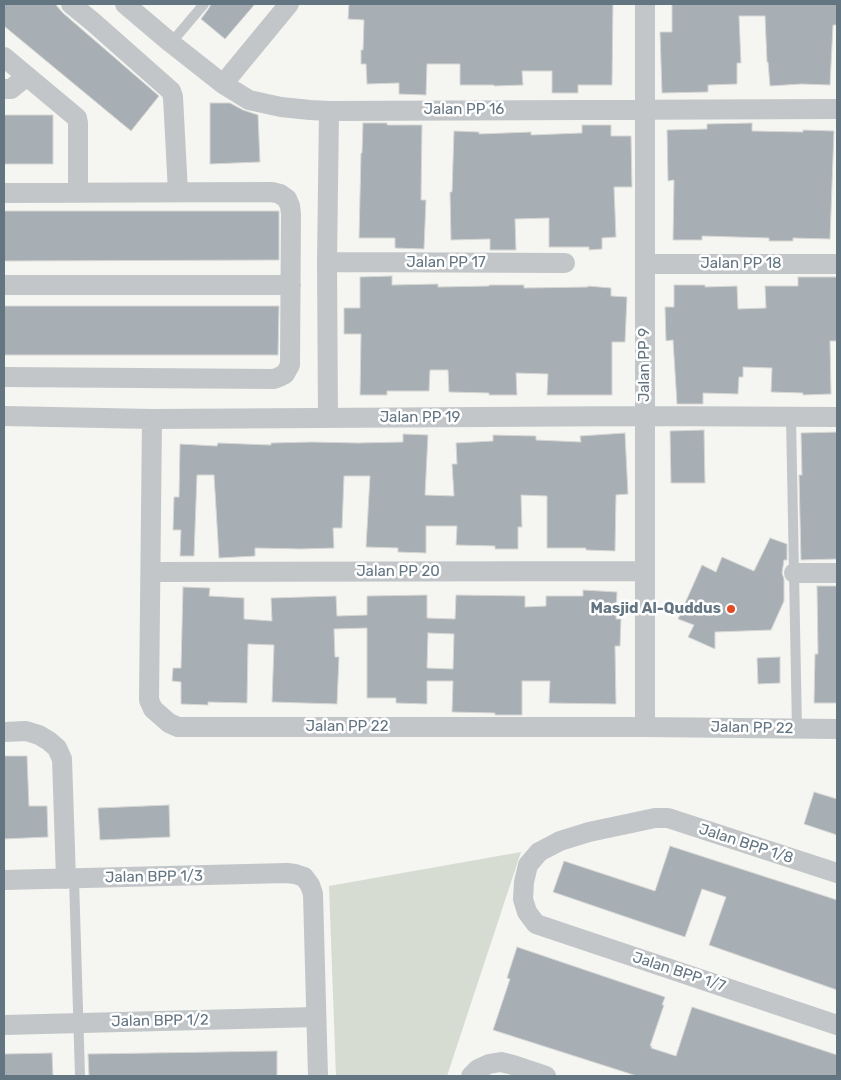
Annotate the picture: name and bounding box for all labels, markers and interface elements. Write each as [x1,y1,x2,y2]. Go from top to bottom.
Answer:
street label: Jalan PP 16 [424,101,504,119]
street label: Jalan PP 17 [406,254,486,272]
street label: Jalan PP 18 [700,255,782,273]
street label: Jalan PP 9 [636,328,654,402]
street label: Jalan PP 19 [380,409,460,427]
street label: Jalan PP 20 [356,563,440,581]
place label: Masjid Al-Quddus [591,600,721,618]
marker: Masjid Al-Quddus [725,603,737,615]
street label: Jalan PP 22 [306,718,388,736]
street label: Jalan PP 22 [710,718,794,738]
street label: Jalan BPP 1/8 [696,820,796,868]
street label: Jalan BPP 1/3 [105,867,203,887]
street label: Jalan BPP 1/7 [630,948,728,996]
street label: Jalan BPP 1/2 [111,1011,209,1031]

